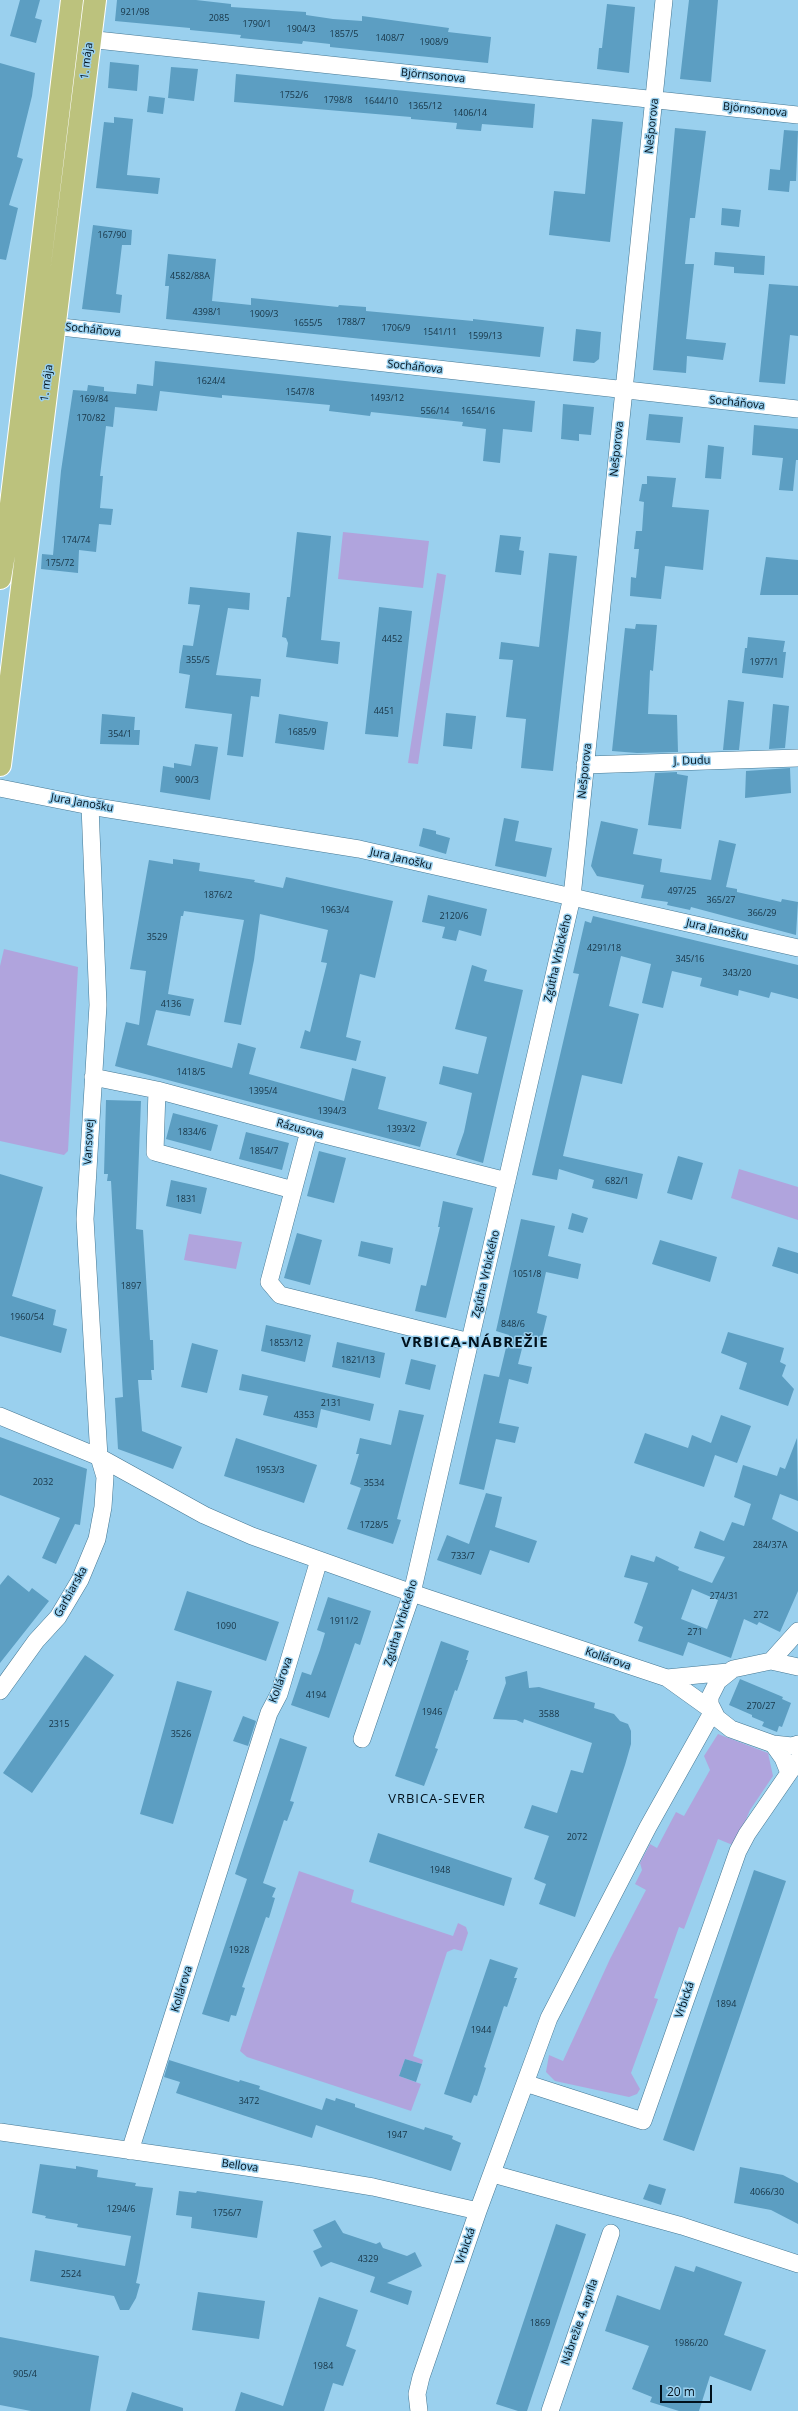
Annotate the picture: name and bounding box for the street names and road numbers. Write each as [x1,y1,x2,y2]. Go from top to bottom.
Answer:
street label: 1. mája [78,42,96,80]
street label: Björnsonova [400,66,466,86]
street label: Nešporova [643,98,661,154]
street label: Björnsonova [722,100,788,120]
street label: Socháňova [65,321,121,339]
street label: Socháňova [387,358,443,376]
street label: 1. mája [38,364,56,402]
street label: Socháňova [709,394,765,412]
street label: Nešporova [608,421,626,477]
street label: Nešporova [576,743,594,799]
street label: J. Dudu [673,754,711,768]
street label: Jura Janošku [50,791,114,815]
street label: Jura Janošku [369,845,433,873]
street label: Zgútha Vrbického [541,913,575,1003]
street label: Jura Janošku [685,916,749,944]
street label: Rázusova [275,1116,325,1142]
street label: Vansovej [81,1119,97,1165]
street label: Zgútha Vrbického [469,1229,503,1319]
street label: Garbiarska [52,1564,90,1620]
street label: Zgútha Vrbického [382,1578,420,1668]
street label: Kollárova [583,1645,633,1673]
street label: Kollárova [267,1655,295,1705]
street label: Kollárova [169,1964,195,2014]
street label: Vrbická [673,1980,697,2020]
street label: Bellova [221,2157,259,2175]
street label: Vrbická [454,2226,478,2266]
street label: Nábrežie 4. apríla [559,2277,601,2367]

